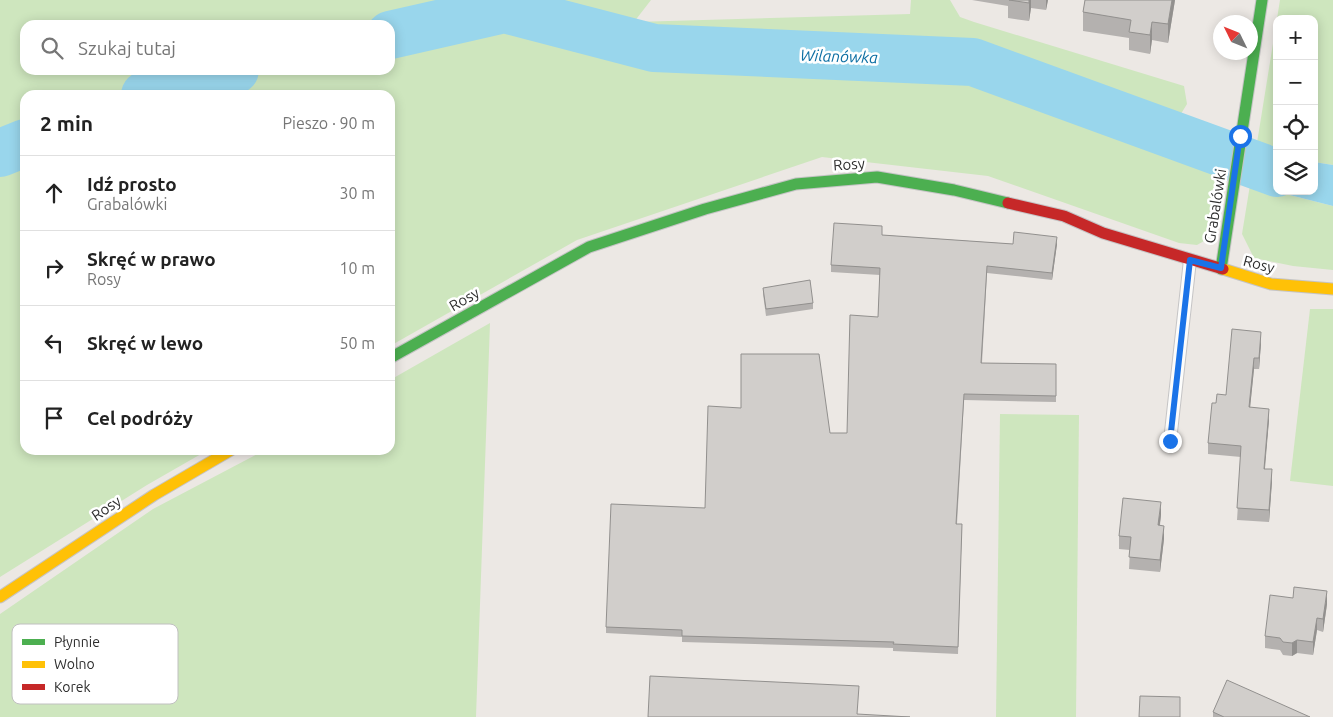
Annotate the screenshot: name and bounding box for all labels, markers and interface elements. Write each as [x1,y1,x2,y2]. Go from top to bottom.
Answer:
north arrow [1213,15,1258,60]
map controls [1273,15,1318,195]
button: + [1273,15,1318,60]
search box [20,20,395,75]
icon: search [38,34,66,62]
text: Szukaj tutaj [78,37,176,59]
water label: Wilanówka [800,46,878,66]
button: − [1273,60,1318,105]
button: locate [1273,105,1318,150]
text: 2 min [40,111,93,135]
text: Pieszo · 90 m [282,114,375,132]
route start [1229,125,1252,148]
button: layers [1273,150,1318,195]
street label: Rosy [833,154,865,174]
street label: Grabalówki [1201,167,1229,245]
text: Idź prosto [87,173,177,195]
icon: ahead [40,179,68,207]
text: 30 m [339,184,375,202]
text: Grabalówki [87,195,167,213]
text: Skręć w prawo [87,248,216,270]
street label: Rosy [1241,252,1277,276]
icon: right [40,254,68,282]
text: 10 m [339,259,375,277]
text: Rosy [87,270,121,288]
street label: Rosy [446,284,482,314]
icon: left [40,329,68,357]
text: Skręć w lewo [87,332,203,354]
text: 50 m [339,334,375,352]
icon: arrive [40,404,68,432]
text: Cel podróży [87,407,193,429]
route end [1159,430,1182,453]
street label: Rosy [88,492,124,524]
legend [12,624,178,704]
text: Płynnie [54,634,100,650]
text: Wolno [54,656,95,672]
text: Korek [54,679,91,695]

